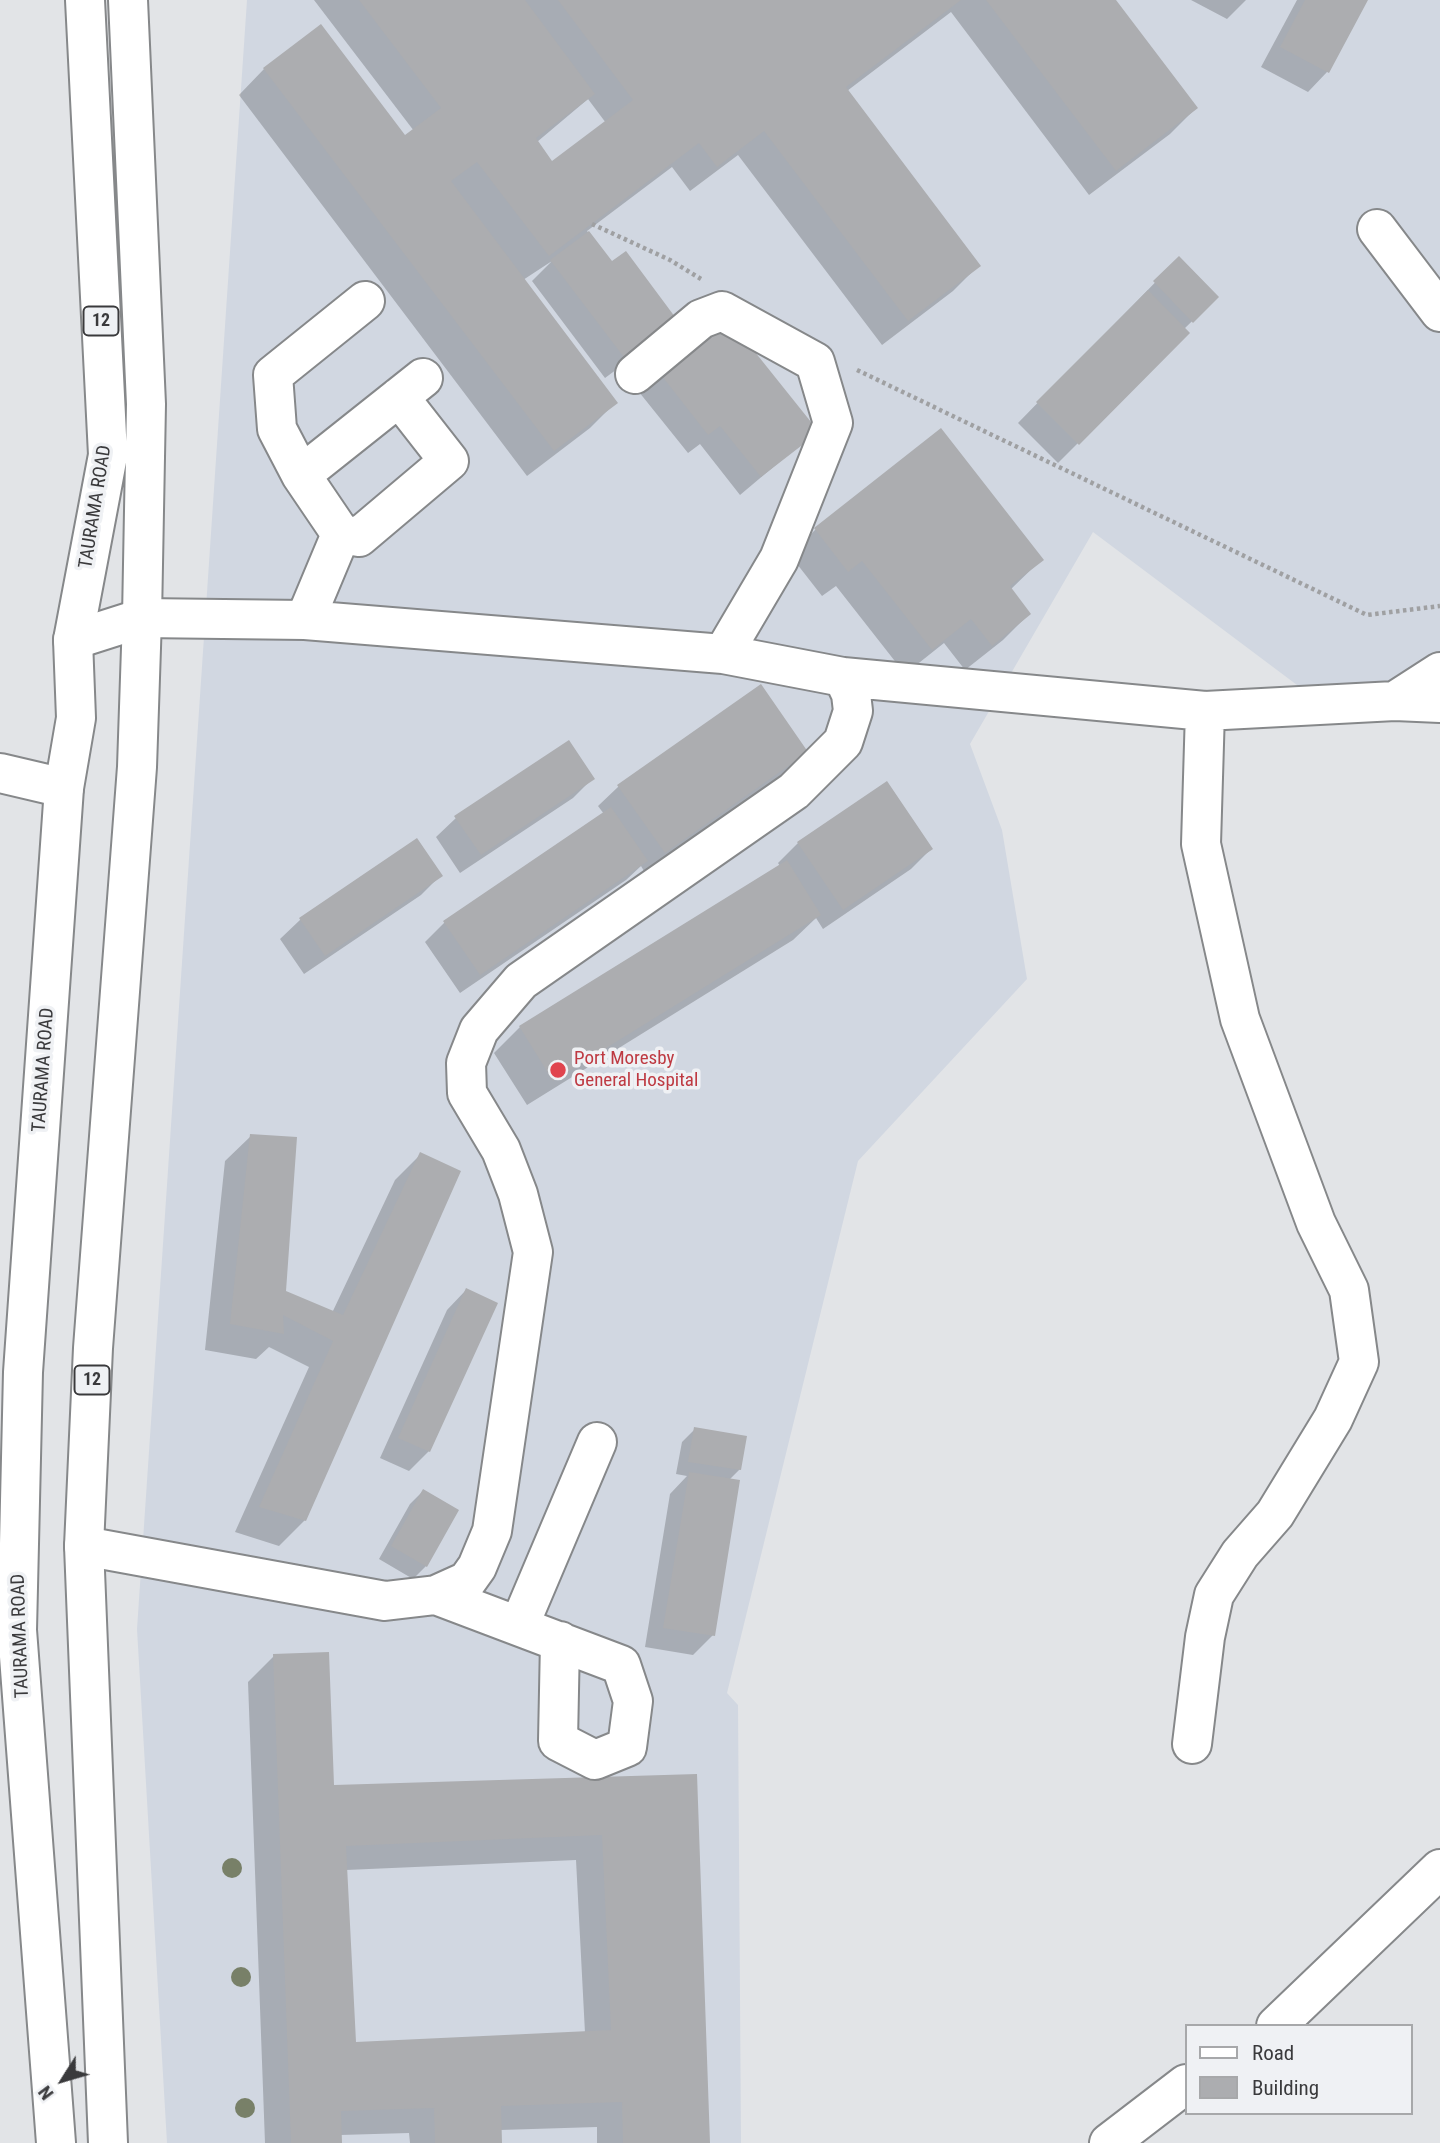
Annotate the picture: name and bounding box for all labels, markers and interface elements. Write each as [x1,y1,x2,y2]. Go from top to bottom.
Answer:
road number: 12 [84,306,119,335]
street label: TAURAMA ROAD [75,444,117,570]
street label: TAURAMA ROAD [28,1007,60,1133]
place label: Port Moresby General Hospital [574,1048,698,1092]
marker: Port Moresby General Hospital [548,1060,568,1080]
road number: 12 [74,1366,110,1394]
street label: TAURAMA ROAD [7,1573,35,1699]
legend [1184,2024,1412,2115]
text: Road [1252,2041,1294,2065]
north arrow [28,2045,98,2115]
text: Building [1252,2076,1319,2100]
text: N [33,2081,59,2105]

